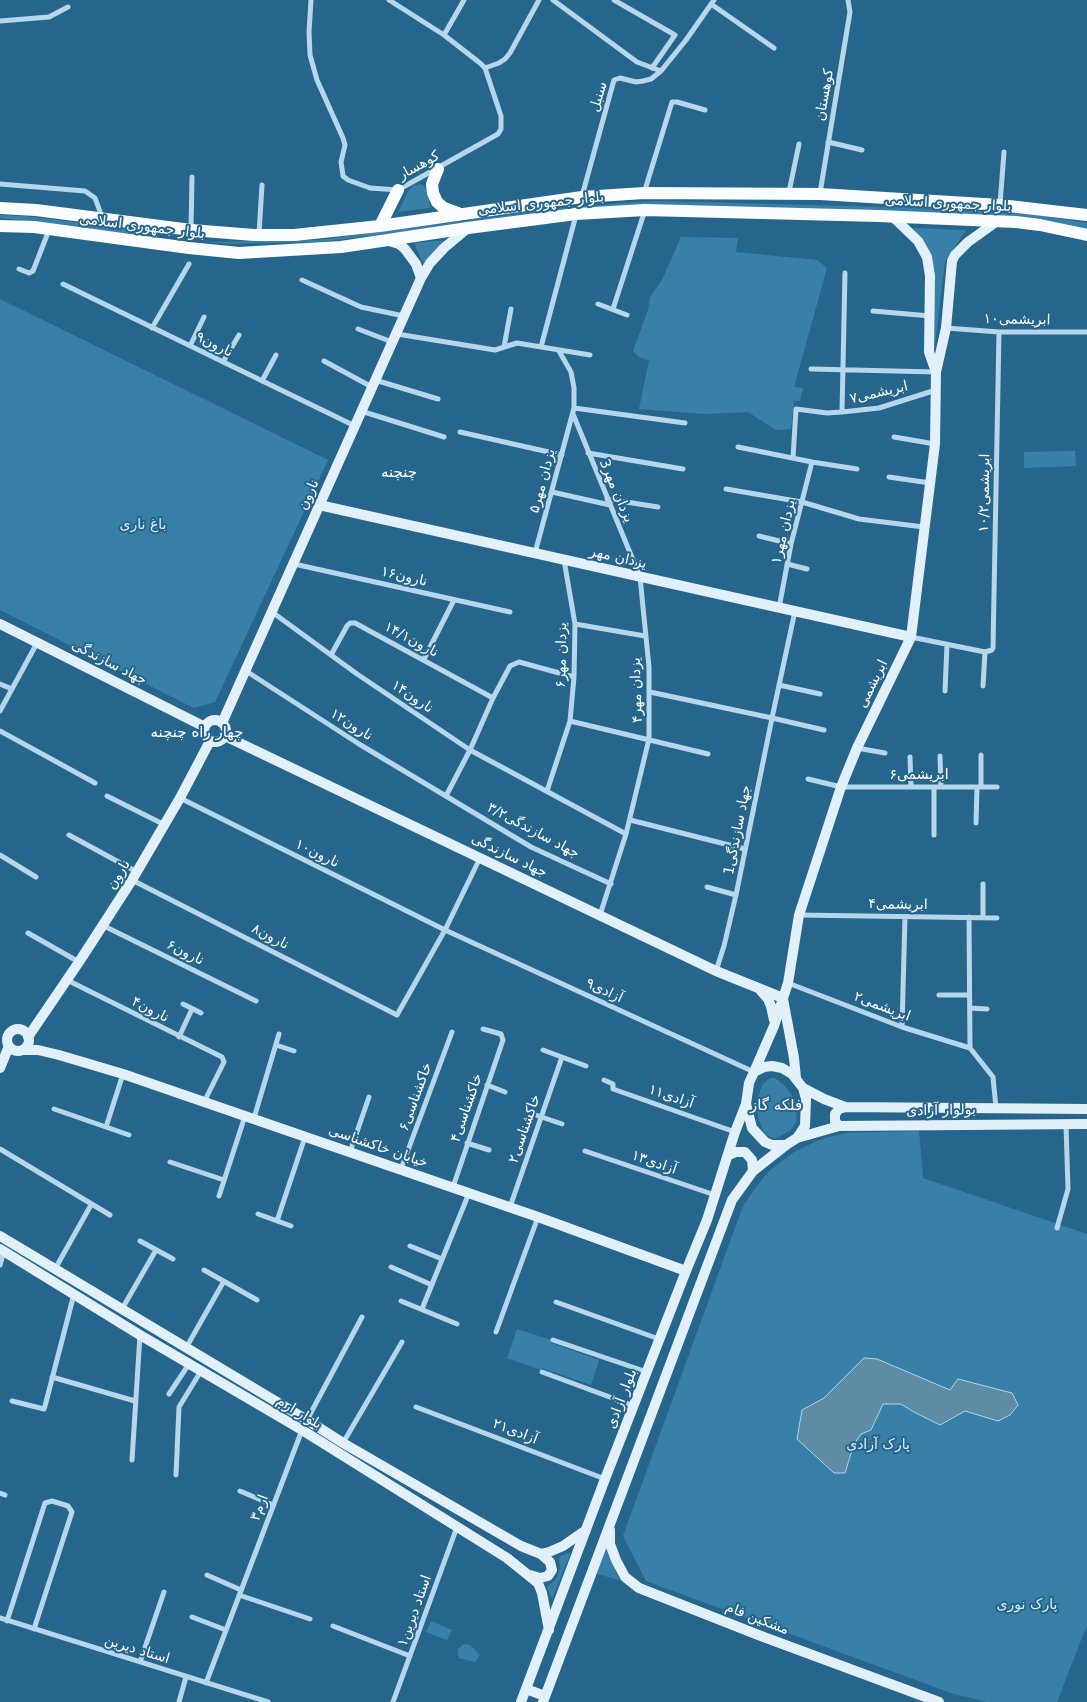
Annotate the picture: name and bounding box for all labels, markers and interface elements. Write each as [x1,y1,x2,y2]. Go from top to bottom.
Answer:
street label: کوهستان [812,68,838,122]
street label: سنبل [586,80,612,114]
street label: کوهسار [395,148,443,184]
street label: بلوار جمهوری اسلامی [477,189,605,219]
street label: بلوار جمهوری اسلامی [884,192,1012,216]
street label: بلوار جمهوری اسلامی [78,211,206,243]
street label: ابریشمی۱۰ [984,311,1050,329]
street label: نارون۹ [193,329,235,361]
street label: ابریشمی۷ [848,378,910,408]
street label: یزدان مهر۵ [526,447,560,515]
street label: ۱۰/۲ابریشمی [976,453,994,533]
street label: 3یزدان مهر [595,457,637,525]
district label: چنچنه [381,464,417,482]
street label: نارون [295,477,323,513]
street label: یزدان مهر۱ [768,498,800,566]
park label: باغ ناری [120,517,166,533]
street label: یزدان مهر [588,543,648,573]
street label: نارون۱۶ [379,564,429,590]
street label: ۱۴/۱نارون [381,619,441,661]
street label: یزدان مهر۶ [553,622,571,688]
street label: جهاد سازندگی [68,637,150,689]
street label: یزدان مهر۴ [627,657,647,723]
street label: ابریشمی [854,657,892,711]
street label: نارون۱۴ [388,677,436,717]
street label: نارون۱۲ [327,705,375,745]
district label: چهار راه چنچنه [151,724,243,742]
street label: ابریشمی۶ [889,767,949,783]
street label: 1جهاد سازندگی [721,784,755,876]
street label: ۳/۲جهاد سازندگی [484,800,582,862]
street label: جهاد سازندگی [468,830,550,882]
street label: نارون۱۰ [292,836,342,872]
street label: نارون [104,857,134,893]
street label: ابریشمی۴ [868,896,928,914]
street label: نارون۸ [249,921,291,953]
street label: نارون۶ [164,937,206,969]
street label: آزادی۹ [583,975,625,1007]
street label: ابریشمی۲ [851,989,913,1025]
street label: نارون۴ [129,994,171,1026]
street label: خاکشناسی۶ [396,1061,436,1133]
street label: خاکشناسی۴ [447,1071,487,1145]
street label: آزادی۱۱ [646,1081,696,1113]
street label: خاکشناسی۲ [505,1092,545,1166]
district label: فلکه گاز [750,1097,802,1115]
street label: بولوار آزادی [906,1102,976,1120]
street label: خیابان خاکشناسی [326,1122,430,1172]
street label: آزادی۱۳ [629,1147,679,1179]
street label: بلوار آزادی [603,1367,641,1431]
street label: بلوار ارم [273,1393,325,1433]
street label: آزادی۲۱ [490,1416,540,1448]
park label: پارک آزادی [846,1437,910,1453]
street label: ارم۳ [247,1492,273,1524]
street label: استاد دیرین۱ [394,1573,436,1649]
park label: پارک نوری [997,1597,1057,1613]
street label: مشکین فام [723,1599,791,1639]
street label: استاد دیرین [102,1632,172,1668]

